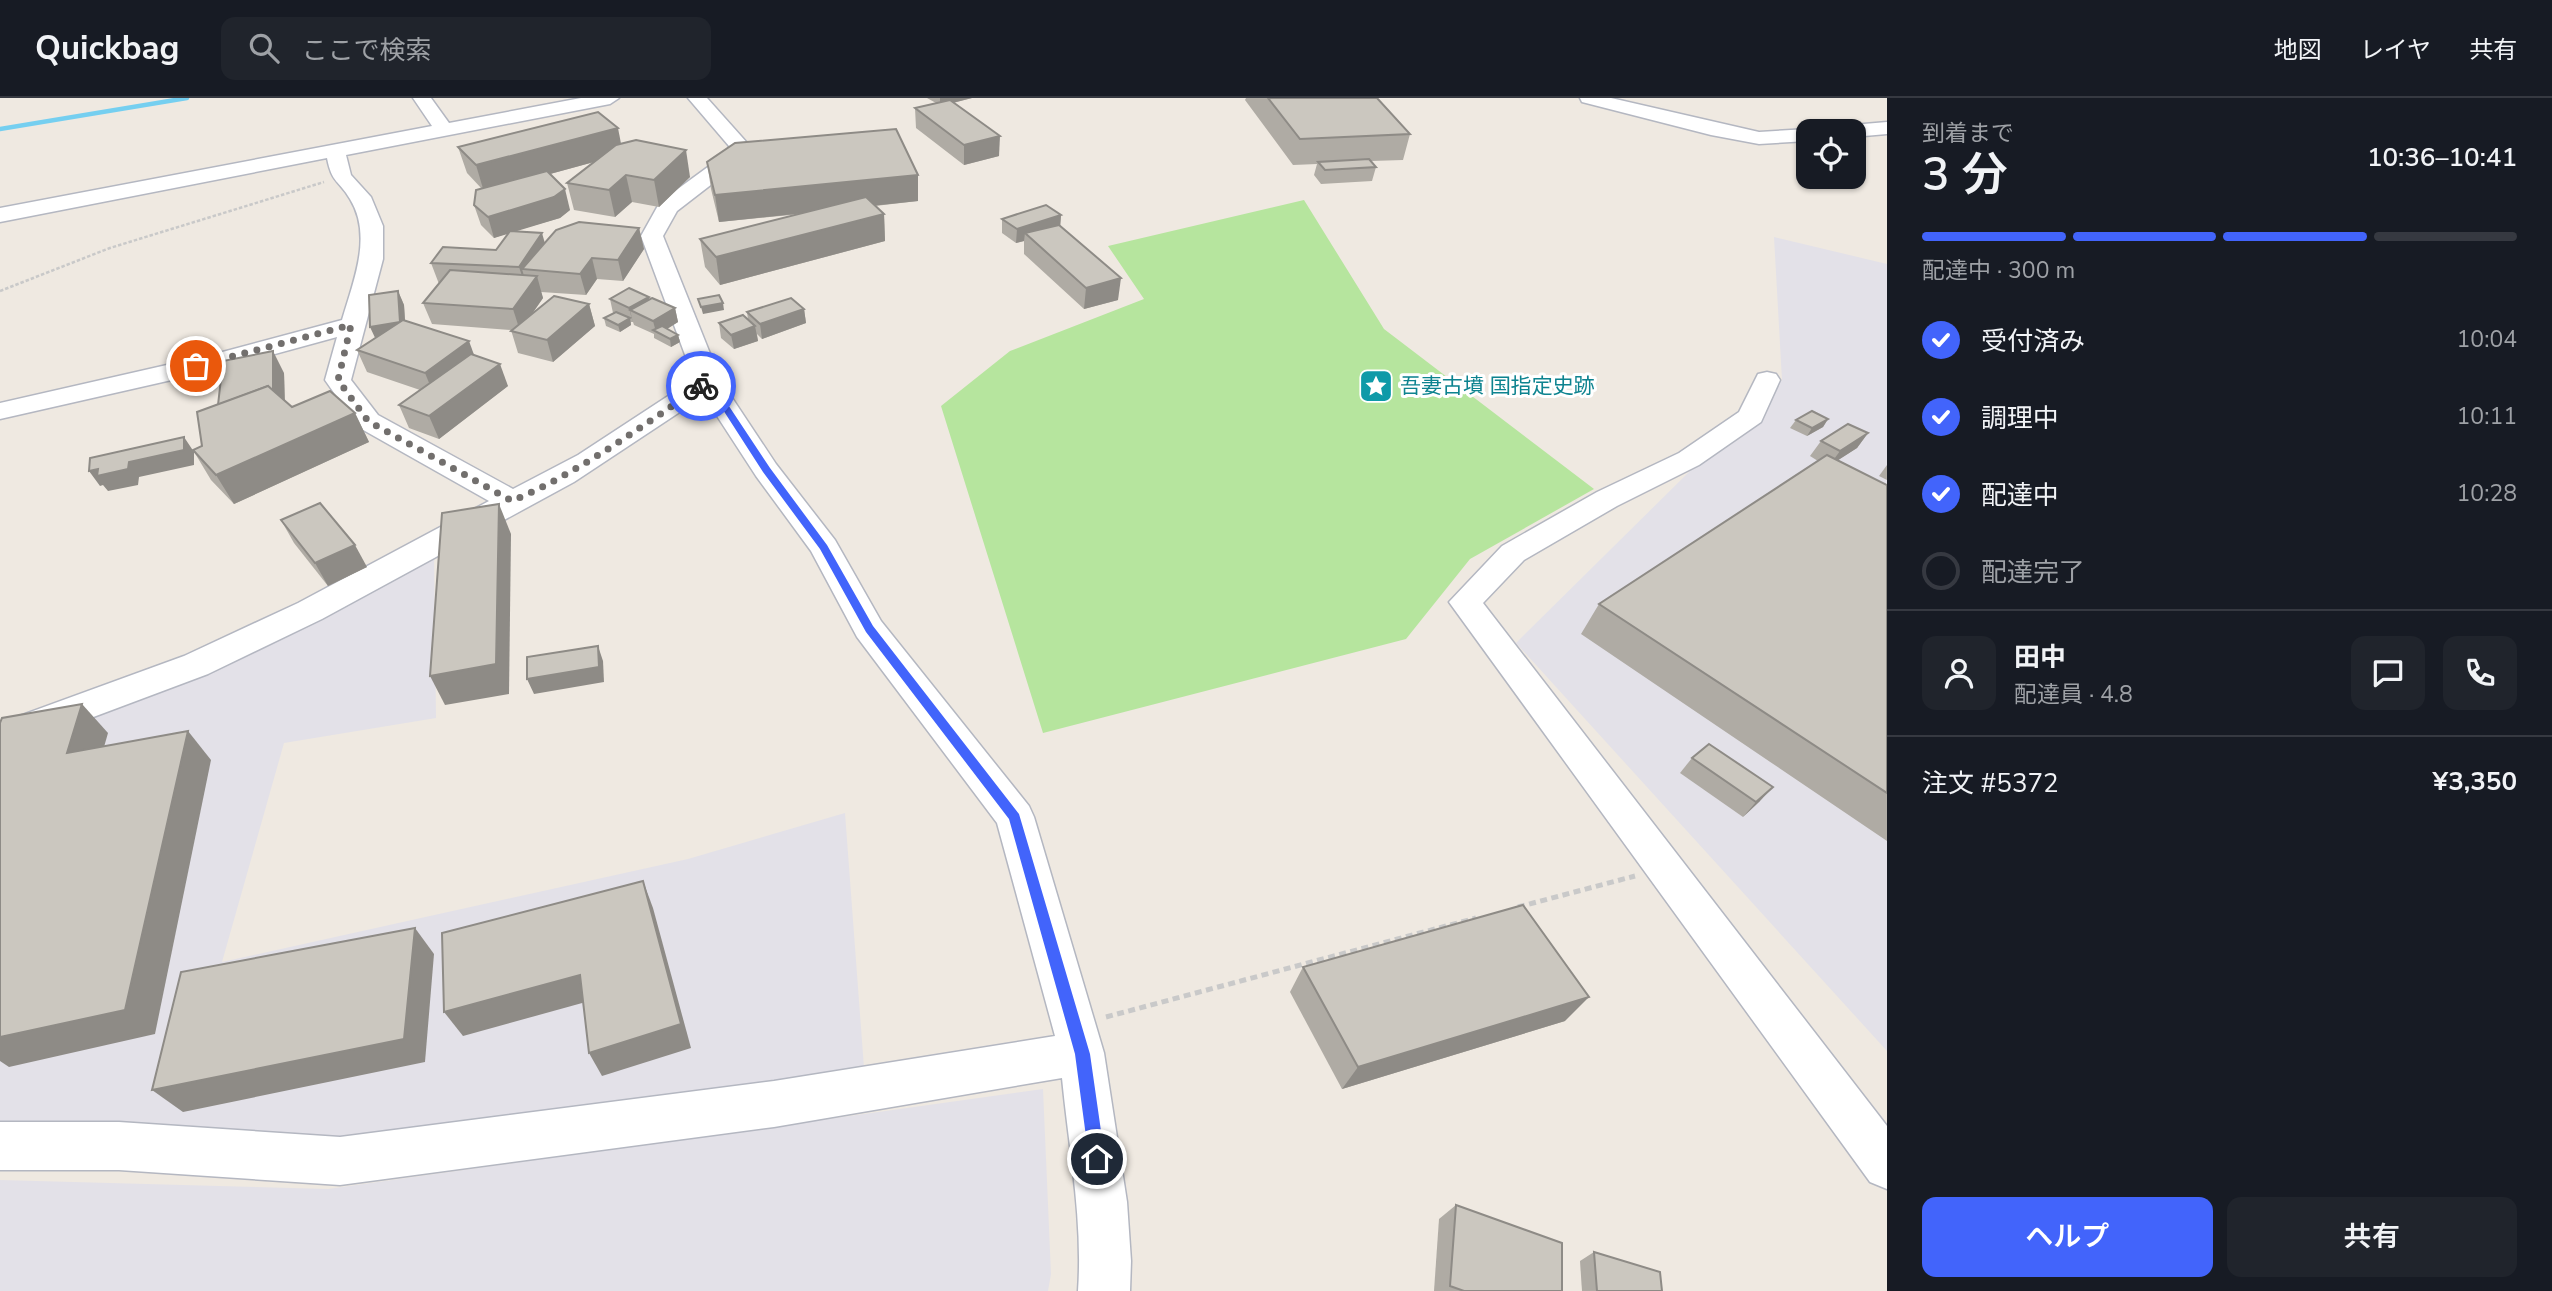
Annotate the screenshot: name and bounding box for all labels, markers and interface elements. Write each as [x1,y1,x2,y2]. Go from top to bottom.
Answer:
search box [221,17,711,80]
text: Quickbag [35,26,179,71]
icon: search [245,29,283,67]
text: ここで検索 [301,33,432,68]
text: 地図 [2274,34,2322,66]
text: レイヤ [2360,34,2431,66]
text: 共有 [2469,34,2517,66]
text: 到着まで [1922,118,2014,149]
map controls [1796,119,1866,189]
button: locate [1796,119,1866,189]
text: 10:36–10:41 [2367,140,2517,175]
text: 3 分 [1922,143,2008,206]
text: 配達中 · 300 m [1922,255,2075,286]
icon: check [1922,321,1960,359]
text: 受付済み [1981,324,2085,359]
text: 10:04 [2457,324,2517,355]
pin [166,336,226,396]
icon: bag [177,347,215,385]
courier [666,351,736,421]
icon: bike [682,367,720,405]
place icon: 吾妻古墳 国指定史跡 [1357,367,1395,405]
place label: 吾妻古墳 国指定史跡 [1400,372,1594,400]
icon: check [1922,398,1960,436]
text: 調理中 [1981,401,2059,436]
text: 10:11 [2457,401,2517,432]
icon: check [1922,475,1960,513]
text: 配達中 [1981,478,2059,513]
text: 10:28 [2457,478,2517,509]
text: 配達完了 [1981,555,2085,590]
button: person [1922,636,1996,710]
button: chat [2351,636,2425,710]
button: phone [2443,636,2517,710]
text: 田中 [2014,640,2066,675]
text: 配達員 · 4.8 [2014,679,2133,710]
text: ¥3,350 [2433,764,2517,799]
text: 注文 #5372 [1922,766,2059,801]
pin [1067,1129,1127,1189]
icon: home [1078,1140,1116,1178]
button: ヘルプ [1922,1197,2213,1277]
button: 共有 [2227,1197,2517,1277]

